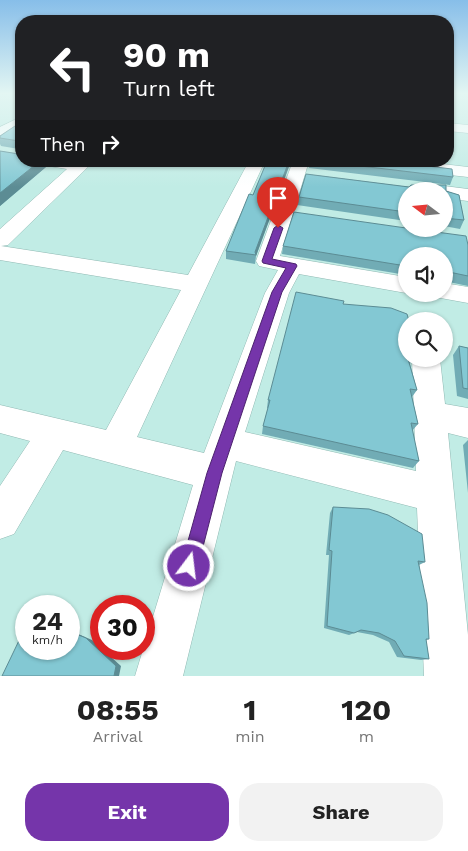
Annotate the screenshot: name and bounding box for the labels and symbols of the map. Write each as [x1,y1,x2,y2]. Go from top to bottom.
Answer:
pin [257,177,299,228]
north arrow [398,182,452,238]
position arrow [162,539,214,591]
speed limit sign: 30 [90,595,155,660]

